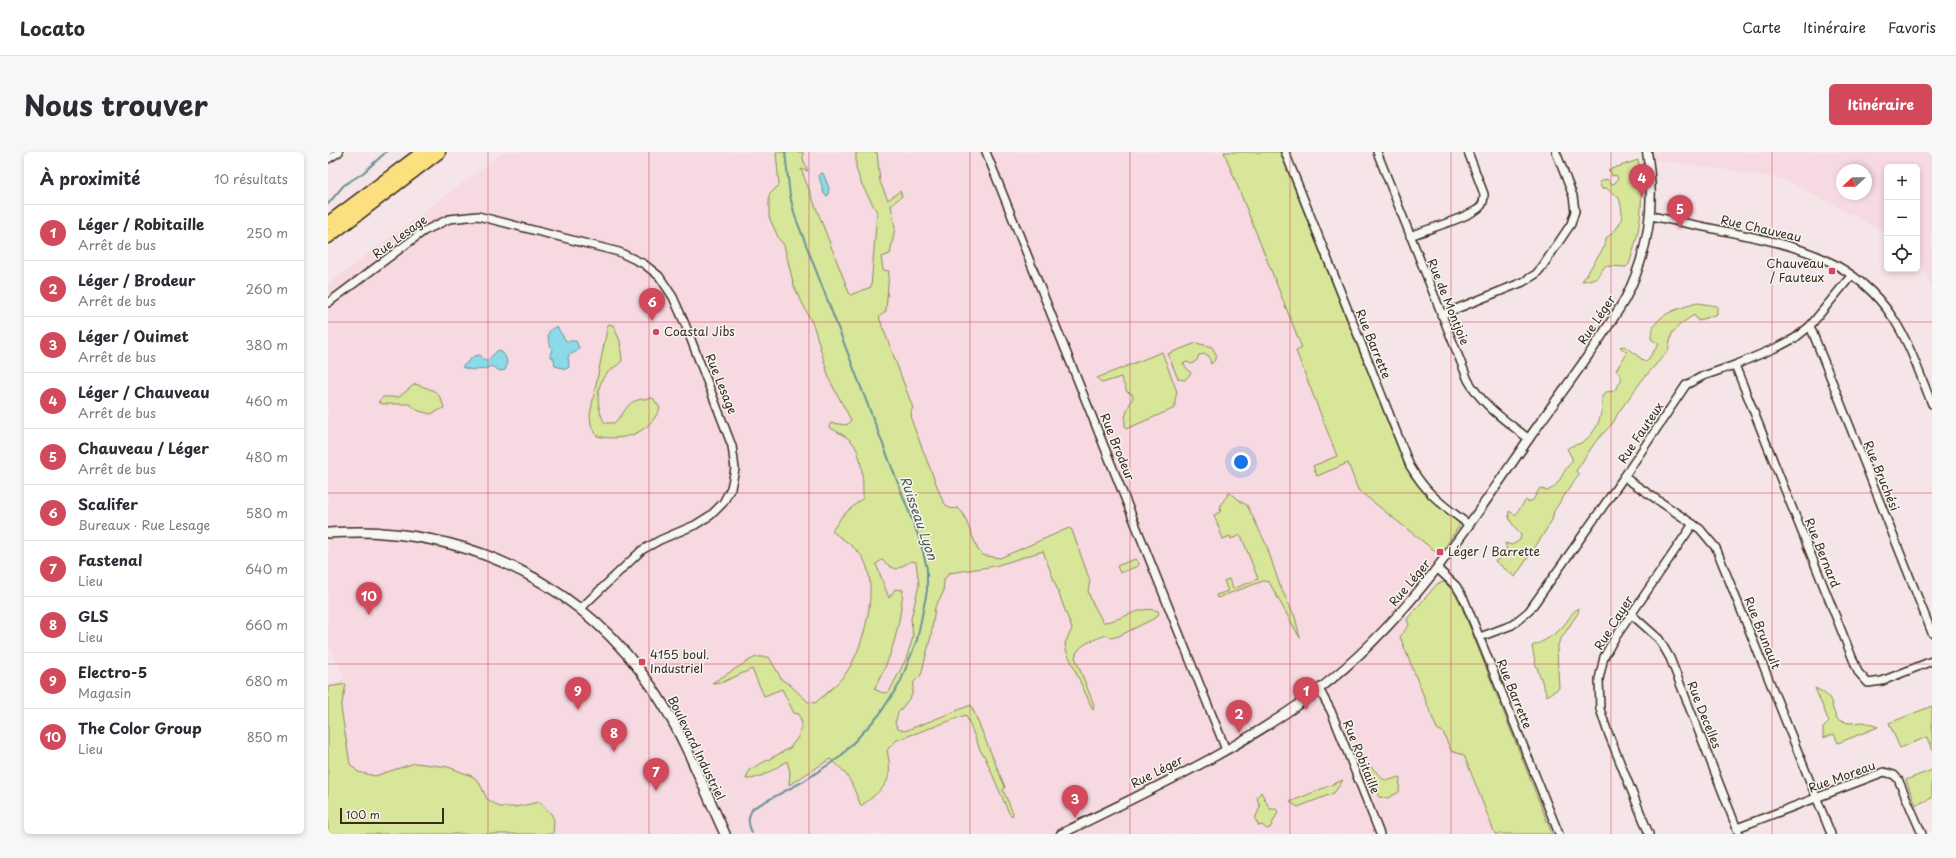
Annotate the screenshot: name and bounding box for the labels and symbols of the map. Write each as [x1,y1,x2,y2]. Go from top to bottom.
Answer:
pin: 4 [1629,164,1655,197]
north arrow [1836,164,1872,200]
pin: 5 [1667,195,1693,228]
street label: Rue Lesage [368,210,430,262]
street label: Rue Chauveau [1719,210,1803,246]
place label: Chauveau / Fauteux [1766,254,1824,286]
street label: Rue de Montjoie [1423,256,1474,347]
marker: Chauveau / Fauteux [1827,266,1837,276]
pin: 6 [639,288,665,321]
street label: Rue Léger [1573,291,1620,348]
street label: Rue Barrette [1352,306,1396,381]
place label: Coastal Jibs [664,322,735,340]
marker: Coastal Jibs [651,327,661,337]
street label: Rue Lesage [702,351,742,417]
street label: Rue Fauteux [1613,398,1667,467]
street label: Rue Brodeur [1096,410,1140,483]
street label: Rue Bruchési [1860,438,1904,513]
your location [1231,452,1251,472]
water label: Ruisseau Lyon [896,473,943,563]
street label: Rue Bernard [1801,515,1845,591]
place label: Léger / Barrette [1448,542,1540,560]
marker: Léger / Barrette [1435,547,1445,557]
street label: Rue Léger [1384,555,1434,610]
pin: 10 [356,582,382,615]
street label: Rue Cayer [1589,591,1637,653]
street label: Rue Brunault [1740,594,1786,672]
place label: 4155 boul. Industriel [650,645,709,677]
street label: Rue Barrette [1493,656,1537,731]
marker: 4155 boul. Industriel [637,657,647,667]
pin: 9 [565,677,591,710]
pin: 1 [1293,677,1319,710]
street label: Rue Decelles [1683,678,1727,751]
street label: Boulevard Industriel [664,692,730,803]
pin: 2 [1226,700,1252,733]
street label: Rue Robitaille [1339,717,1385,796]
pin: 8 [601,719,627,752]
street label: Rue Léger [1127,750,1186,792]
street label: Rue Moreau [1806,756,1878,797]
pin: 7 [643,758,669,791]
pin: 3 [1062,785,1088,818]
scale bar [340,806,444,825]

